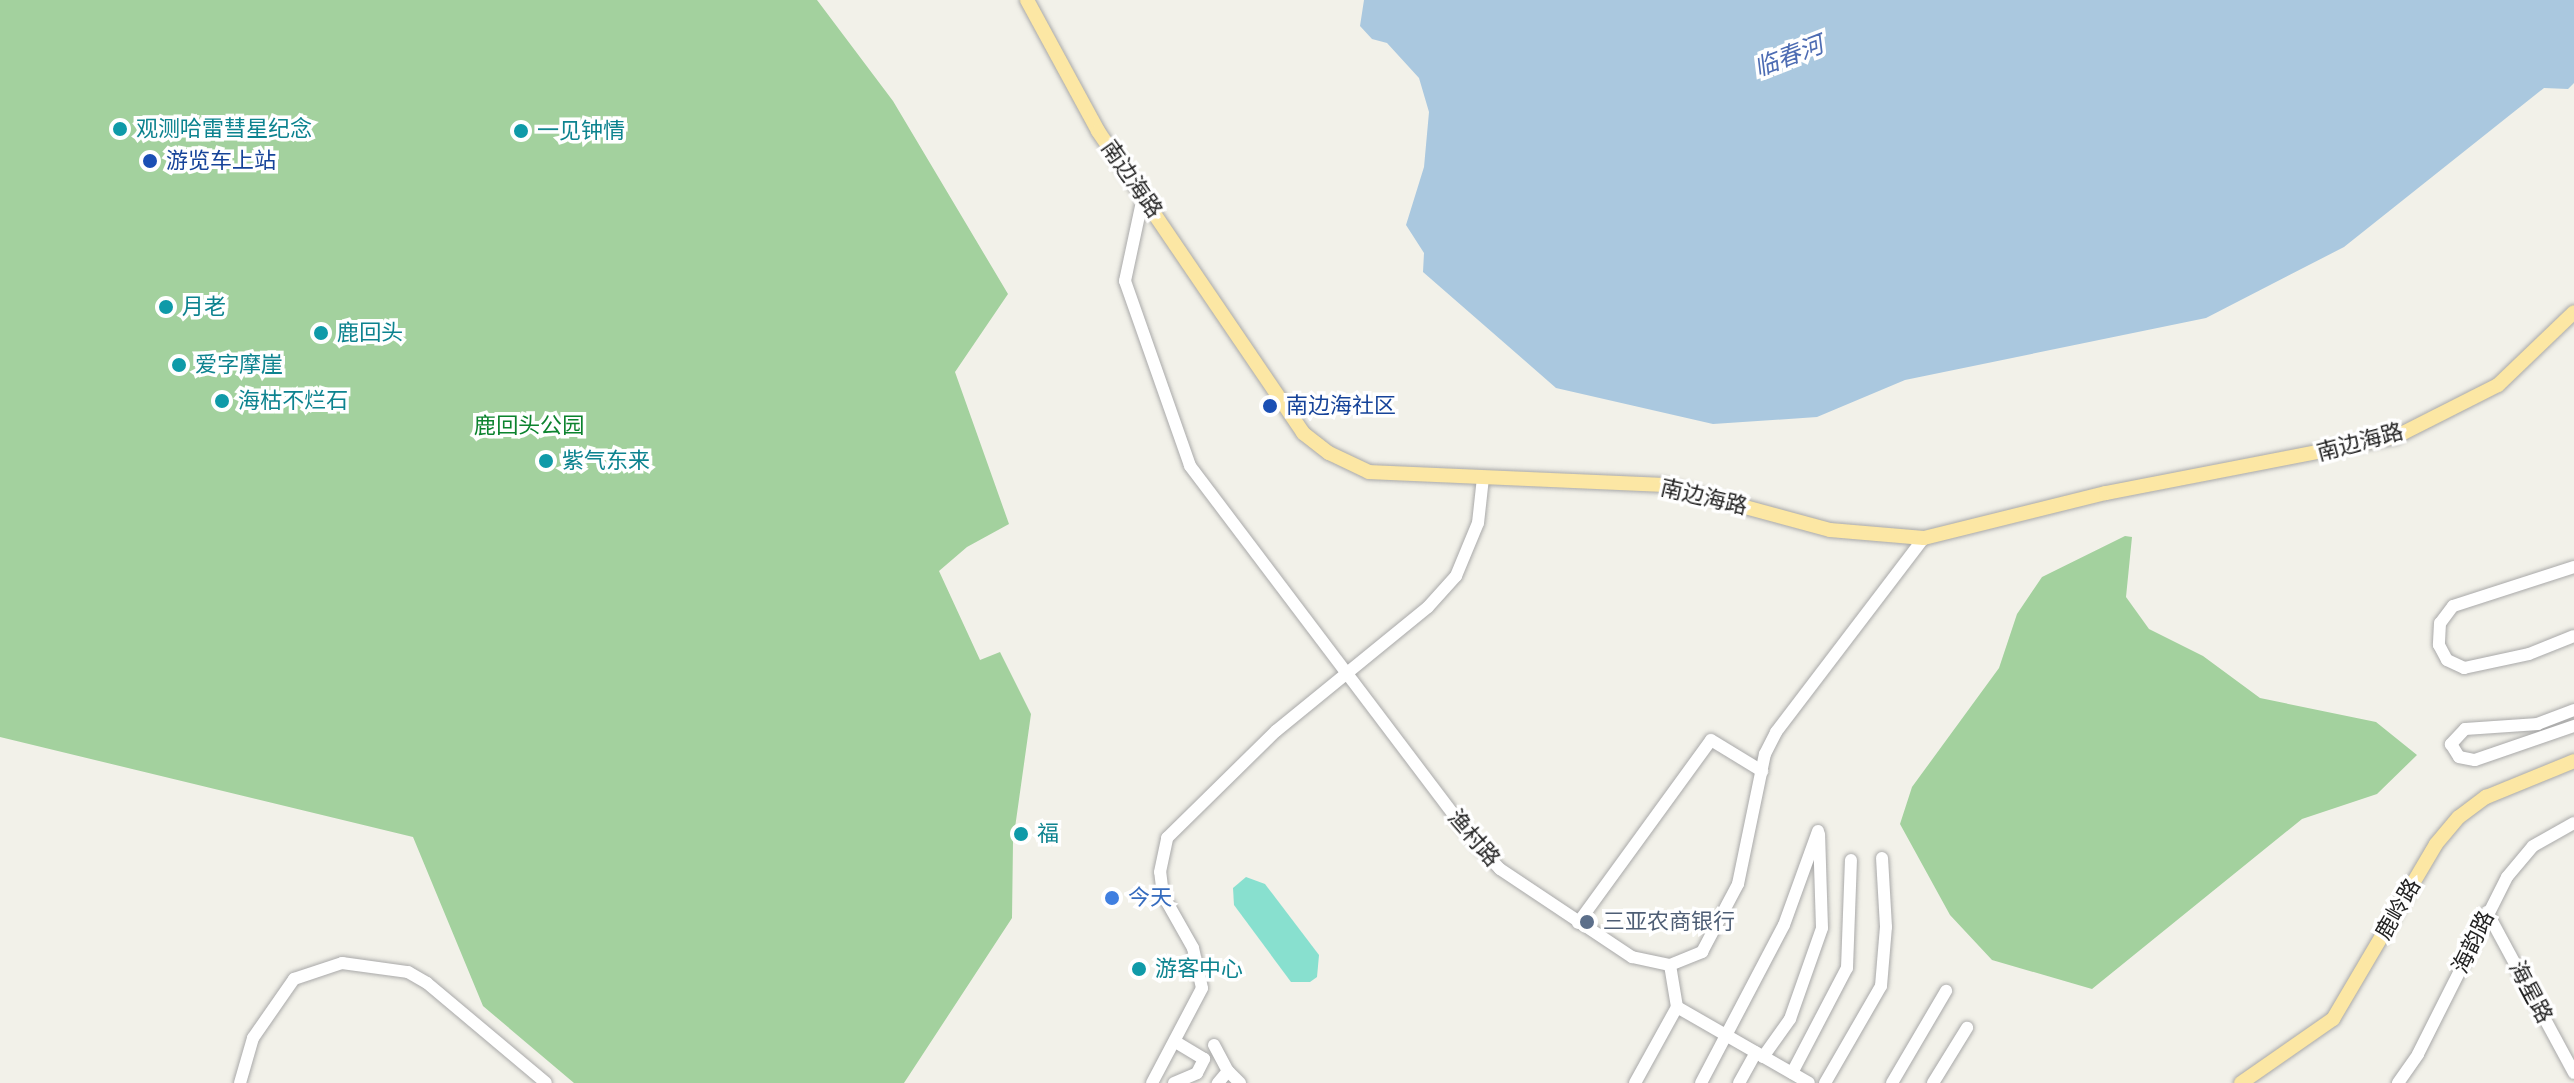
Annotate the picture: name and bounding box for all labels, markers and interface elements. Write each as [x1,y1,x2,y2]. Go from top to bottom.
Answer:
water label: 临春河 [1750,31,1828,83]
place label: 观测哈雷彗星纪念 [136,116,312,142]
place label: 一见钟情 [537,118,625,144]
marker: 观测哈雷彗星纪念 [111,120,129,138]
marker: 一见钟情 [512,122,530,140]
street label: 南边海路 [1096,135,1168,223]
place label: 游览车上站 [166,148,276,174]
marker: 游览车上站 [141,152,159,170]
place label: 月老 [182,294,226,320]
marker: 月老 [157,298,175,316]
place label: 鹿回头 [337,320,403,346]
marker: 鹿回头 [312,324,330,342]
place label: 爱字摩崖 [195,352,283,378]
marker: 爱字摩崖 [170,356,188,374]
place label: 海枯不烂石 [238,388,348,414]
marker: 海枯不烂石 [213,392,231,410]
place label: 南边海社区 [1286,393,1396,419]
marker: 南边海社区 [1261,397,1279,415]
park label: 鹿回头公园 [474,413,584,439]
street label: 南边海路 [2314,418,2406,466]
place label: 紫气东来 [562,448,650,474]
marker: 紫气东来 [537,452,555,470]
street label: 南边海路 [1658,474,1750,520]
street label: 渔村路 [1442,804,1506,872]
place label: 福 [1037,821,1059,847]
marker: 福 [1012,825,1030,843]
street label: 鹿岭路 [2370,874,2426,944]
place label: 今天 [1128,885,1172,911]
marker: 今天 [1103,889,1121,907]
street label: 海韵路 [2447,907,2499,977]
place label: 三亚农商银行 [1603,909,1735,935]
marker: 三亚农商银行 [1578,913,1596,931]
place label: 游客中心 [1155,956,1243,982]
street label: 海星路 [2504,957,2558,1027]
marker: 游客中心 [1130,960,1148,978]

